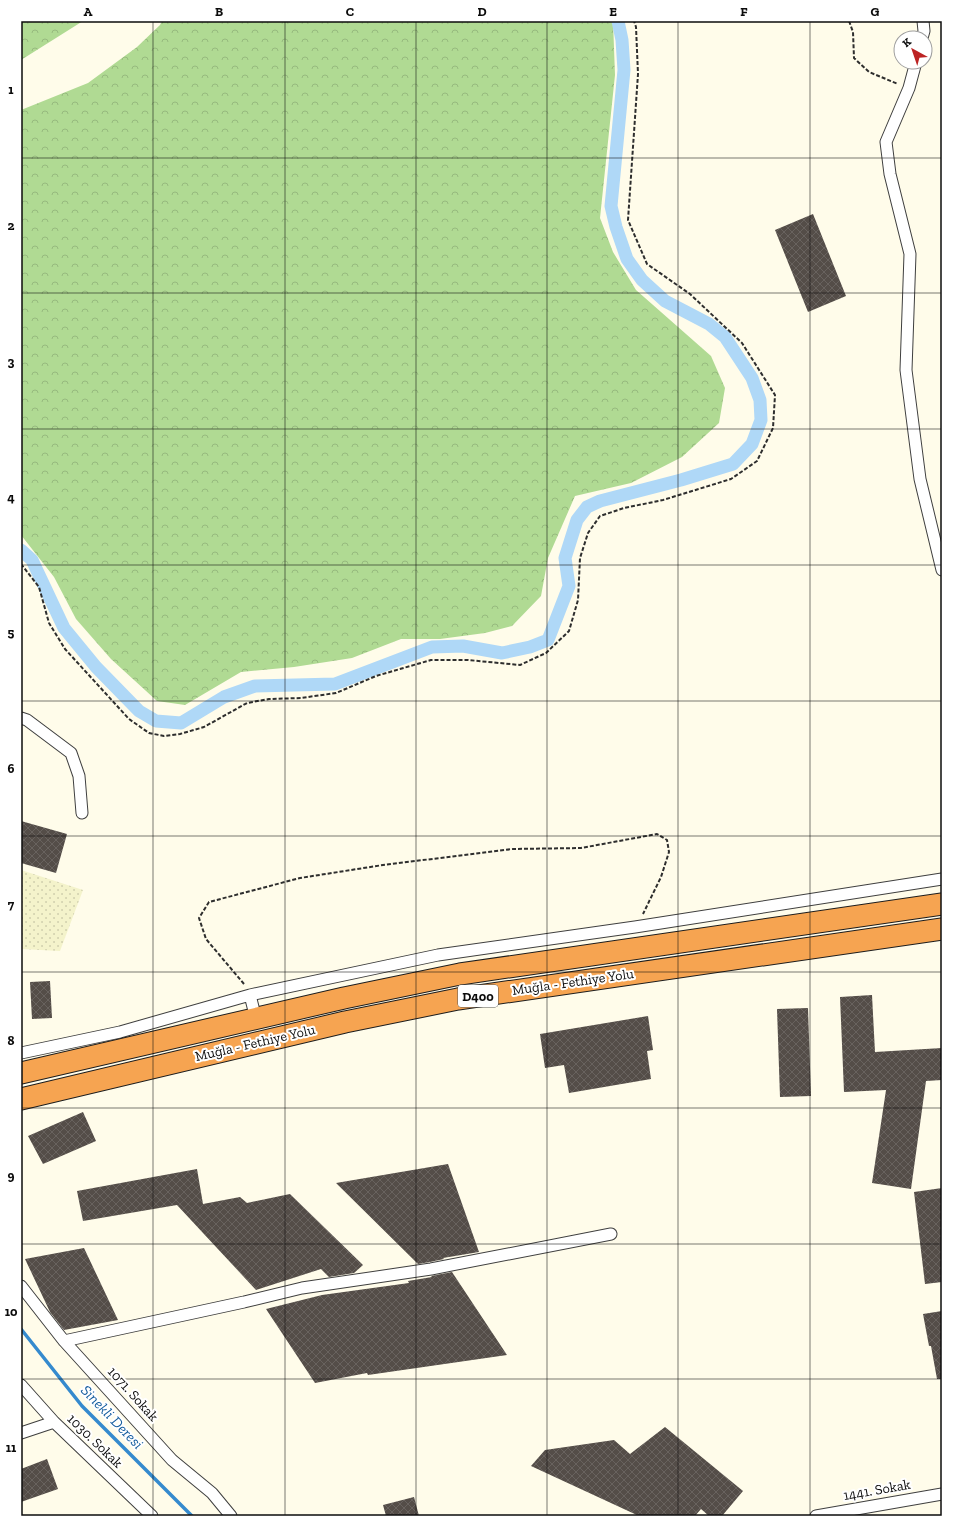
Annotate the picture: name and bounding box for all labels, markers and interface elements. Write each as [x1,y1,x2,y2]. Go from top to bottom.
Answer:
text: A [84,4,93,19]
text: B [215,4,223,19]
text: C [346,4,354,19]
text: D [477,4,487,19]
text: E [609,4,617,19]
text: F [740,4,748,19]
text: G [871,4,880,19]
north arrow [893,30,933,70]
text: K [900,35,914,50]
text: 1 [8,82,14,97]
text: 2 [8,218,15,233]
text: 3 [8,354,15,369]
text: 4 [7,490,15,505]
text: 5 [8,625,15,640]
text: 6 [8,761,15,776]
text: 7 [8,897,15,912]
street label: Muğla - Fethiye Yolu [511,965,635,999]
road number: D400 [458,985,498,1007]
street label: Muğla - Fethiye Yolu [193,1021,317,1065]
text: 8 [7,1033,15,1048]
text: 9 [8,1168,15,1183]
text: 10 [5,1304,18,1319]
street label: 1071. Sokak [104,1363,162,1425]
water label: Sinekli Deresi [77,1381,147,1453]
street label: 1030. Sokak [64,1410,127,1472]
text: 11 [6,1440,17,1455]
street label: 1441. Sokak [842,1476,913,1504]

